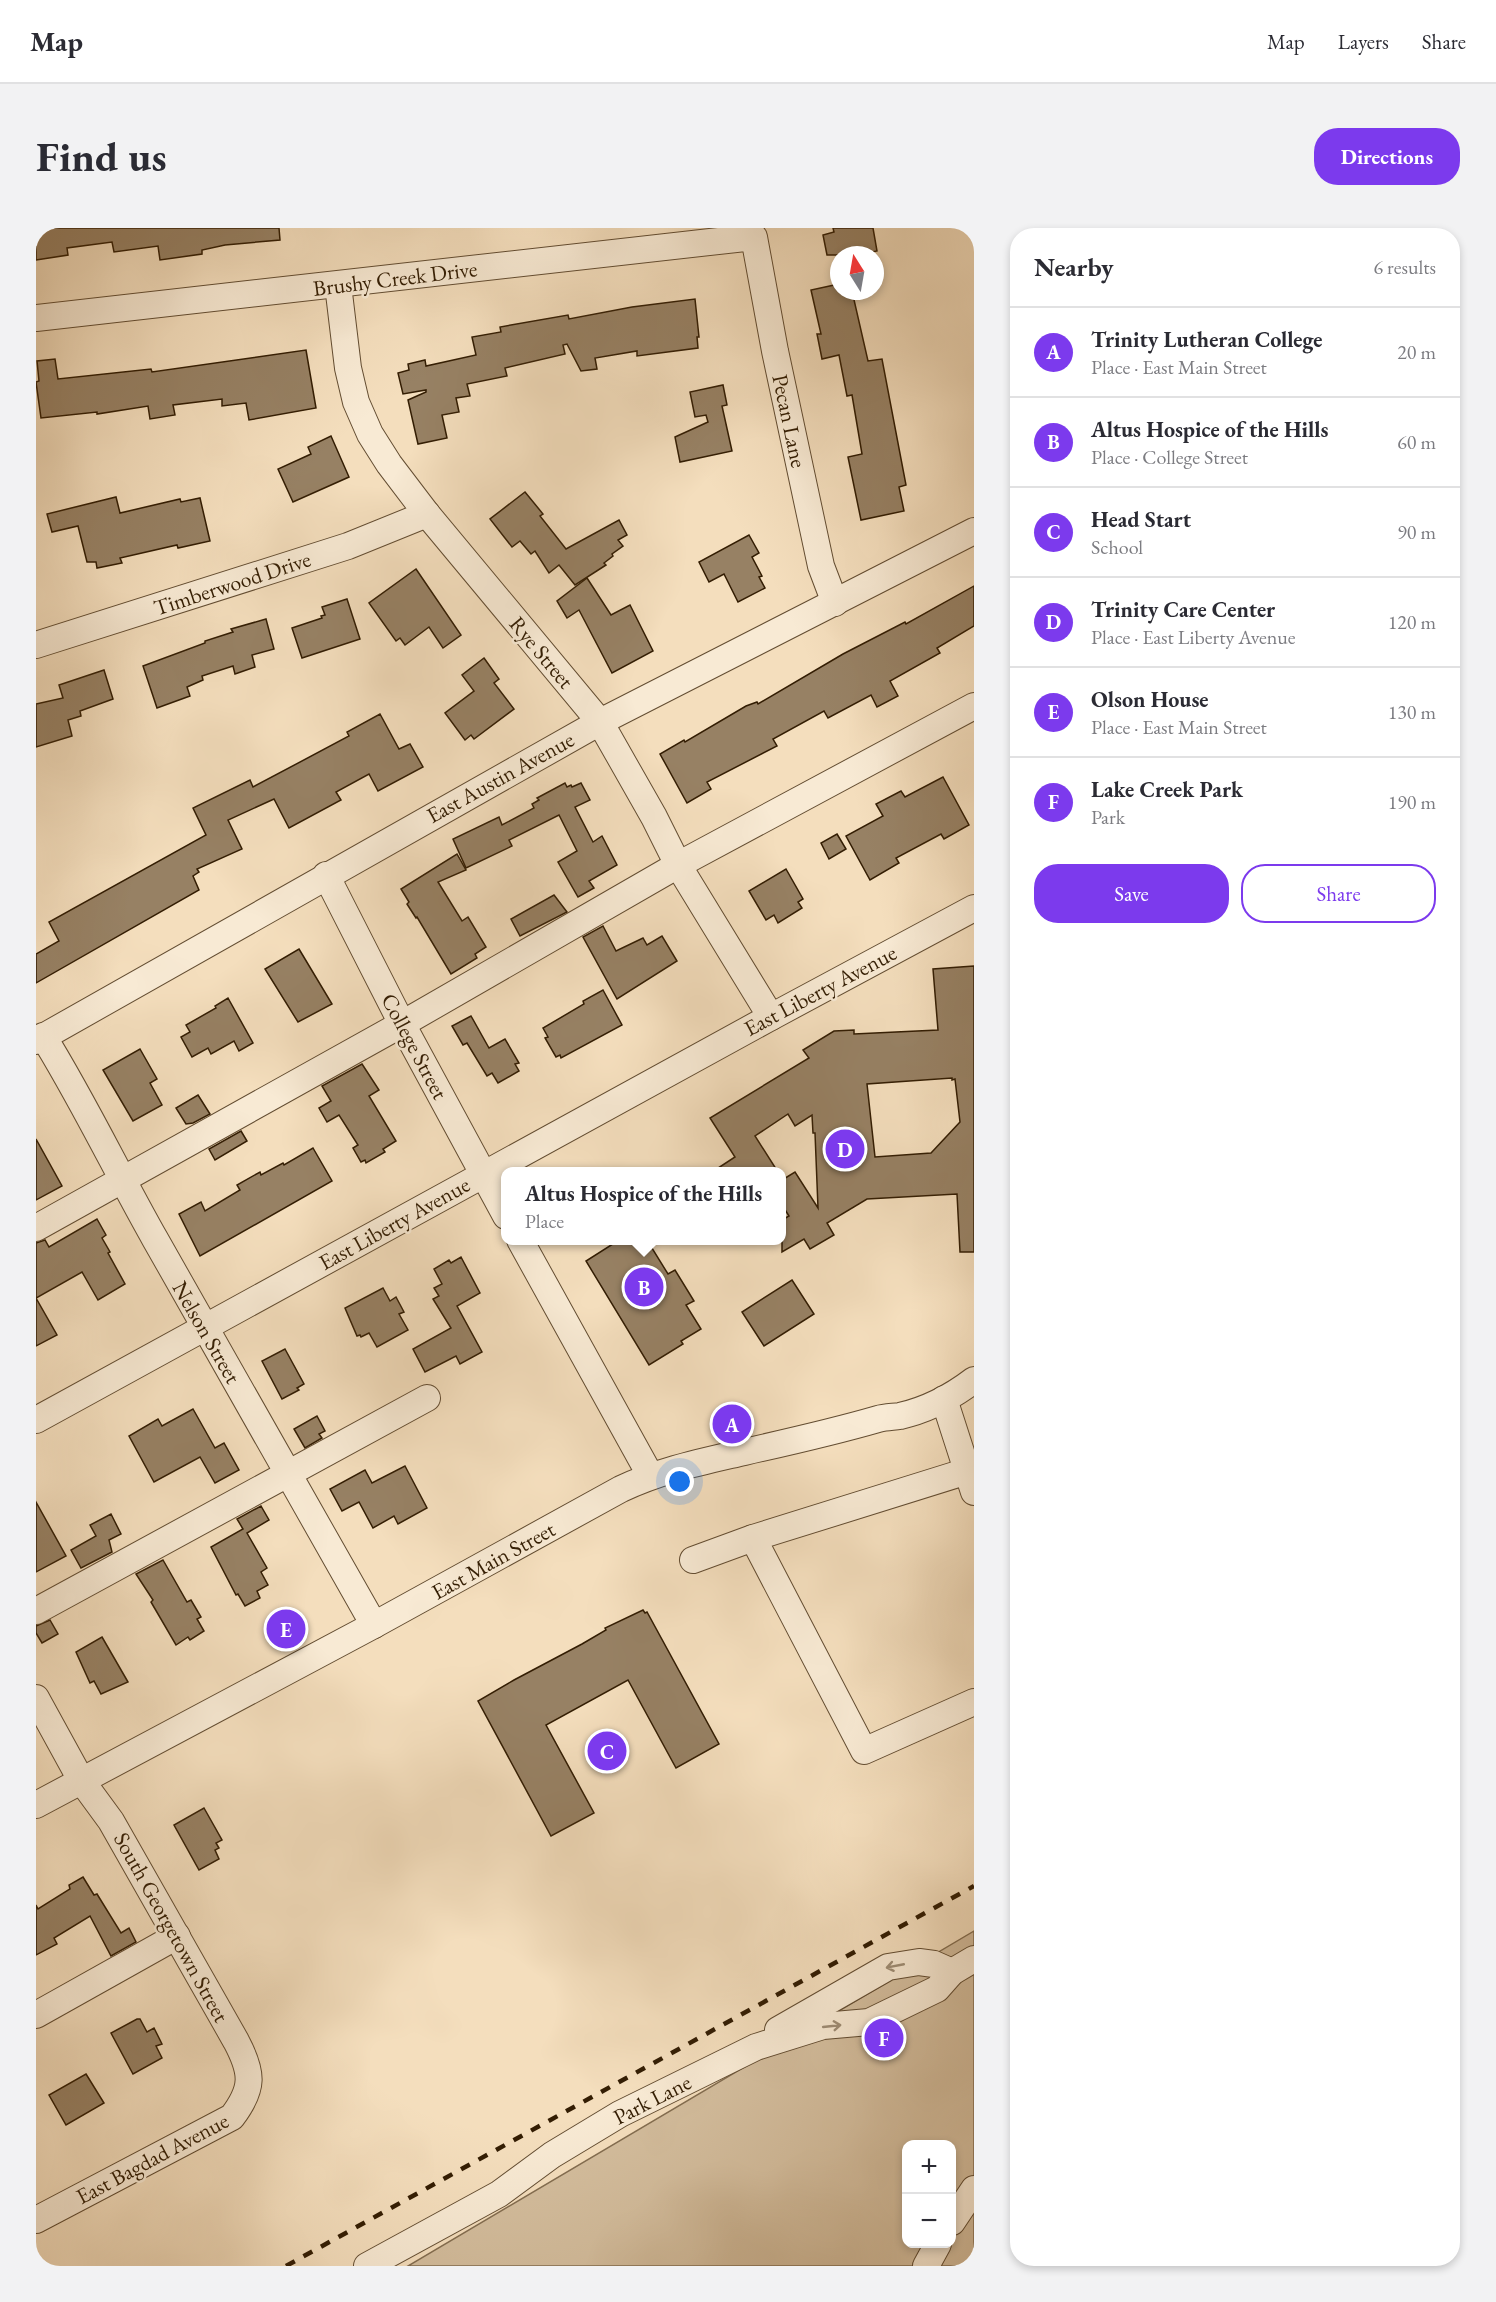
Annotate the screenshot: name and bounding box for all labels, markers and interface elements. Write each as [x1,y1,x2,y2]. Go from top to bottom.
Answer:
text: Map [30,23,83,59]
text: Map [1267,28,1305,55]
text: Layers [1338,28,1389,55]
text: Share [1422,28,1466,55]
button: Directions [1314,128,1460,185]
text: Find us [36,129,167,184]
north arrow [830,246,884,300]
text: Nearby [1034,250,1114,284]
street label: Brushy Creek Drive [311,254,479,303]
text: 6 results [1373,254,1436,280]
text: Trinity Lutheran College [1091,325,1322,354]
text: A [1046,339,1061,365]
text: 20 m [1397,339,1436,365]
text: Place · East Main Street [1091,354,1267,380]
street label: Pecan Lane [765,372,814,471]
text: Altus Hospice of the Hills [1091,415,1329,444]
text: B [1047,429,1060,455]
text: 60 m [1397,429,1436,455]
text: Place · College Street [1091,444,1248,470]
text: Head Start [1091,505,1191,534]
text: C [1046,519,1061,545]
text: 90 m [1397,519,1436,545]
text: School [1091,534,1143,560]
street label: Timberwood Drive [150,544,315,623]
text: Trinity Care Center [1091,595,1275,624]
text: D [1046,609,1061,635]
text: 120 m [1388,609,1436,635]
street label: Rye Street [503,610,580,695]
text: Place · East Liberty Avenue [1091,624,1296,650]
text: Olson House [1091,685,1209,714]
text: E [1048,699,1059,725]
text: 130 m [1388,699,1436,725]
text: Place · East Main Street [1091,714,1267,740]
street label: East Austin Avenue [421,725,580,830]
text: Lake Creek Park [1091,775,1243,804]
text: F [1048,789,1059,815]
text: 190 m [1388,789,1436,815]
text: Park [1091,804,1125,830]
button: Save [1034,864,1229,923]
button: Share [1241,864,1436,923]
street label: East Liberty Avenue [739,938,902,1043]
street label: College Street [374,988,455,1104]
pin: D [826,1126,864,1172]
popup [501,1167,786,1245]
street label: East Liberty Avenue [313,1170,475,1277]
text: Altus Hospice of the Hills [525,1179,762,1208]
text: Place [525,1208,564,1234]
pin: B [624,1264,664,1310]
street label: Nelson Street [166,1276,248,1389]
pin: A [712,1402,752,1446]
your location [665,1467,694,1496]
street label: East Main Street [426,1515,560,1606]
pin: E [266,1606,306,1652]
pin: C [588,1728,626,1774]
street label: South Georgetown Street [107,1827,236,2028]
one-way arrow [886,1961,906,1972]
pin: F [864,2016,904,2060]
one-way arrow [822,2020,842,2031]
street label: Park Lane [608,2067,696,2131]
street label: East Bagdad Avenue [71,2106,234,2211]
map controls [902,2140,956,2248]
button: + [902,2140,956,2194]
button: − [902,2194,956,2248]

